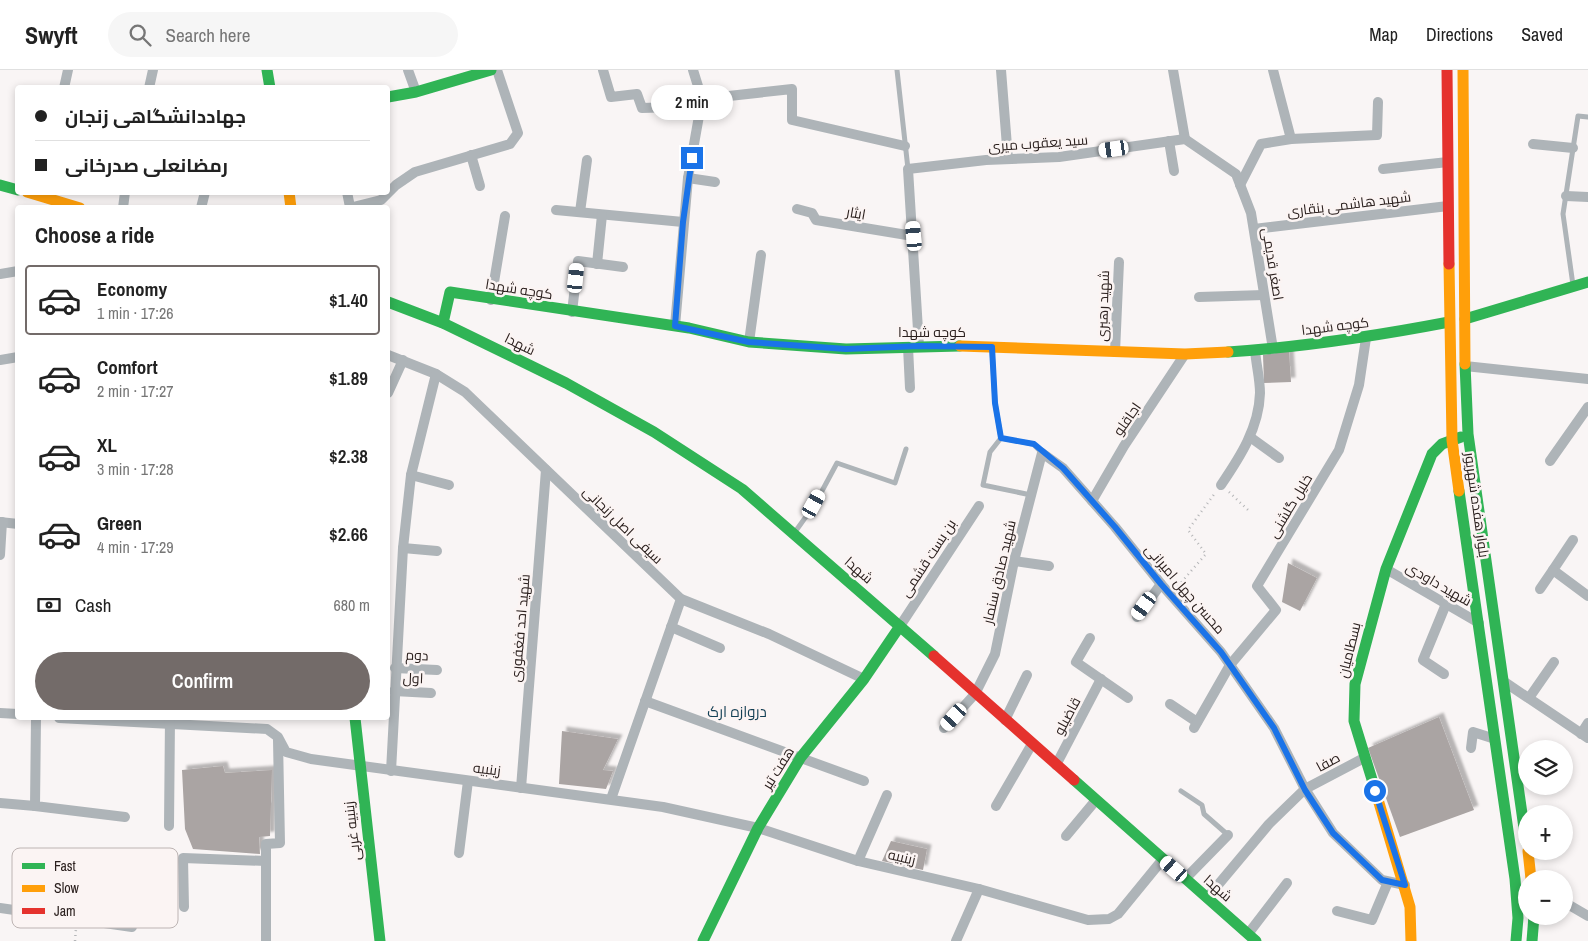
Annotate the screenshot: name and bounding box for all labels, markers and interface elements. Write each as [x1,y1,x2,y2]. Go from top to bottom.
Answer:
search box [108,12,458,57]
text: Swyft [25,19,78,51]
icon: search [126,21,154,49]
text: Search here [166,22,250,48]
text: Map [1369,22,1398,47]
text: Directions [1426,22,1493,47]
text: Saved [1521,22,1563,47]
callout: 2 min [651,86,733,121]
text: 2 min [675,91,709,113]
text: جهاددانشگاهی زنجان [65,103,246,129]
street label: سید یعقوب میری [987,131,1089,155]
car [1098,139,1129,159]
route end [681,147,703,169]
text: رمضانعلی صدرخانی [65,152,228,178]
street label: شهید هاشمی بنقاری [1286,187,1412,221]
street label: ایثار [844,202,867,224]
text: Choose a ride [35,220,154,250]
car [905,220,922,252]
street label: اصغر قدیمی [1258,226,1288,302]
car [566,262,585,294]
street label: شهید رهبری [1093,270,1113,342]
street label: کوچه شهدا [484,275,554,304]
text: Economy [97,276,167,302]
icon: car [37,278,82,323]
text: $1.40 [329,287,368,313]
text: 1 min · 17:26 [97,302,174,324]
street label: کوچه شهدا [1300,313,1370,340]
street label: کوچه شهدا [898,323,966,342]
street label: شهدا [502,329,538,359]
text: Comfort [97,354,158,380]
icon: car [37,356,82,401]
text: $1.89 [329,365,368,391]
text: 2 min · 17:27 [97,380,174,402]
street label: اجاقلو [1109,399,1145,439]
text: XL [97,432,117,458]
icon: car [37,434,82,479]
text: $2.38 [329,443,368,469]
street label: بلوار هفده شهریور [1461,450,1493,559]
text: 3 min · 17:28 [97,458,174,480]
street label: خلیل گلشنی [1264,471,1316,541]
street label: سیفی اصل زنجانی [579,482,667,568]
car [800,487,827,521]
text: Green [97,510,142,536]
icon: car [37,512,82,557]
street label: بن بست قشمی [896,516,960,600]
street label: شهید صادق سنمار [978,518,1020,627]
text: $2.66 [329,521,368,547]
text: 4 min · 17:29 [97,536,174,558]
street label: محسن چهل امیرانی [1140,540,1229,638]
street label: شهدا [841,553,877,587]
street label: شهید داودی [1403,558,1475,610]
street label: شهید احد فغفوری [506,573,534,683]
car [1129,589,1158,623]
icon: cash [35,591,63,619]
text: Cash [75,592,111,618]
text: 680 m [334,594,370,616]
street label: بسطامیان [1333,620,1365,680]
street label: دوم [405,645,429,666]
button: Confirm [35,652,370,710]
street label: اول [402,669,424,687]
street label: قاضیلو [1050,694,1084,738]
district label: دروازه ارک [707,701,767,722]
car [938,701,969,733]
map controls [1518,740,1573,925]
button: layers [1518,740,1573,795]
street label: هفت تیر [757,743,798,793]
street label: صفا [1313,748,1343,776]
street label: زینبیه [472,758,502,780]
route start [1364,780,1386,802]
street label: زینبیه غربی [339,800,365,862]
button: + [1518,805,1573,860]
street label: زینبیه [886,845,918,869]
legend [12,848,178,928]
car [1157,853,1190,885]
text: Fast [54,857,76,875]
button: − [1518,870,1573,925]
street label: شهدا [1200,871,1236,905]
text: Slow [54,879,80,897]
text: Jam [54,902,76,920]

